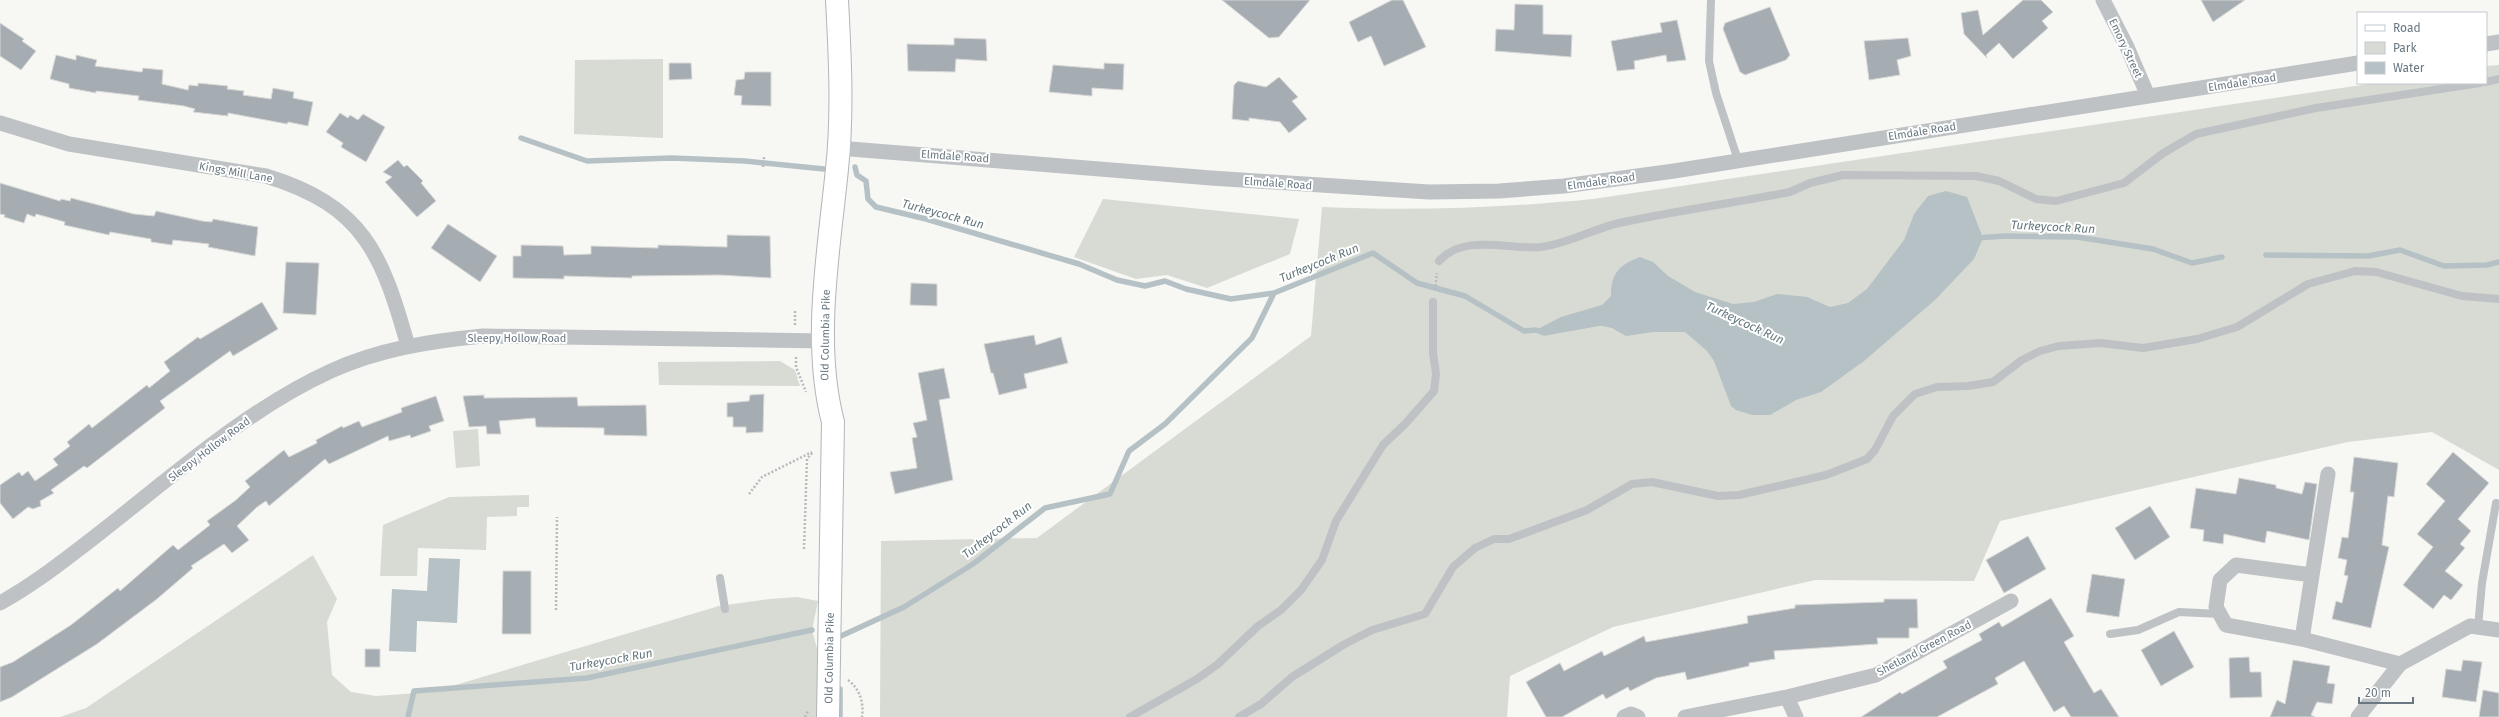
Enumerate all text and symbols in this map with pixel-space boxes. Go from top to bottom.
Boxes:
legend [2357,12,2487,84]
street label: Emory Street [2106,16,2145,80]
text: Road [2393,21,2421,35]
text: Park [2393,41,2417,55]
text: Water [2393,61,2425,75]
street label: Elmdale Road [2207,71,2277,94]
street label: Elmdale Road [1887,120,1957,143]
street label: Elmdale Road [920,148,990,165]
street label: Kings Mill Lane [198,160,274,185]
street label: Elmdale Road [1566,170,1636,193]
street label: Elmdale Road [1243,175,1313,192]
water label: Turkeycock Run [900,196,986,232]
water label: Turkeycock Run [2011,218,2096,236]
water label: Turkeycock Run [1277,241,1361,285]
street label: Old Columbia Pike [818,289,833,381]
water label: Turkeycock Run [1704,299,1786,347]
street label: Sleepy Hollow Road [468,332,566,345]
street label: Sleepy Hollow Road [166,414,253,484]
water label: Turkeycock Run [959,499,1035,561]
street label: Old Columbia Pike [822,612,837,704]
street label: Shetland Green Road [1875,618,1974,679]
water label: Turkeycock Run [568,646,654,674]
scale bar [2359,679,2413,705]
text: 20 m [2365,686,2391,700]

